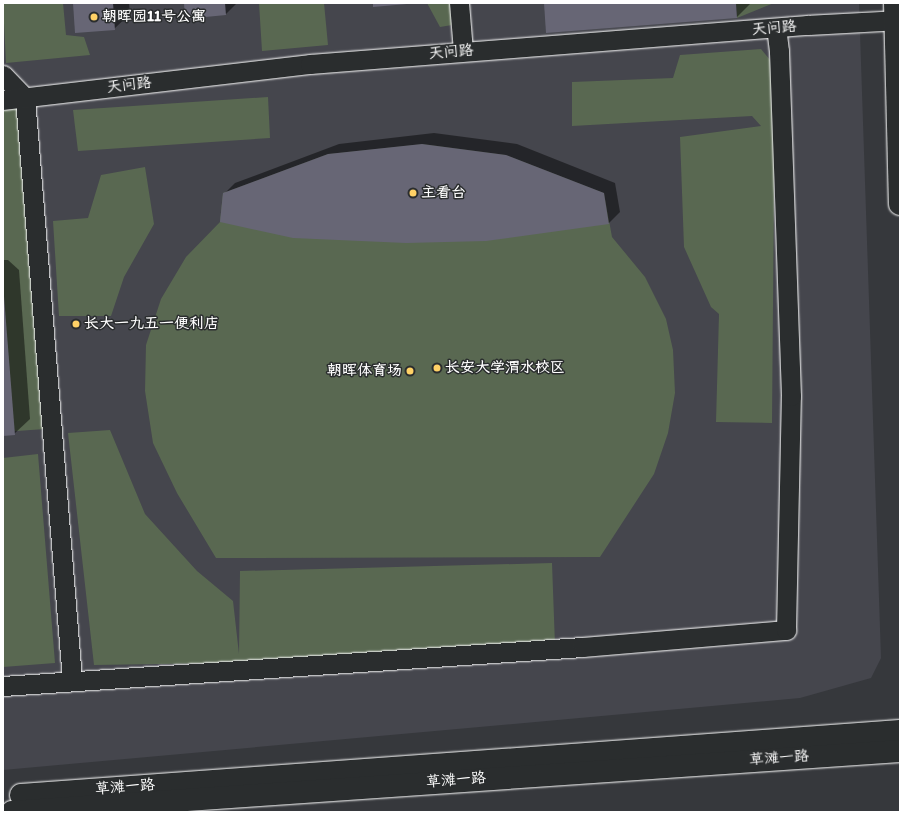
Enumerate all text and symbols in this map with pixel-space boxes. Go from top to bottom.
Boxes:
place label: 朝晖园11号公寓 [102,8,206,26]
marker: 朝晖园11号公寓 [89,12,99,22]
street label: 天问路 [751,17,797,39]
street label: 天问路 [428,41,474,63]
street label: 天问路 [106,73,152,97]
place label: 主看台 [421,184,466,202]
marker: 主看台 [408,188,418,198]
place label: 长大一九五一便利店 [84,315,219,333]
marker: 长大一九五一便利店 [71,319,81,329]
place label: 长安大学渭水校区 [445,359,565,377]
place label: 朝晖体育场 [327,362,402,380]
marker: 长安大学渭水校区 [432,363,442,373]
marker: 朝晖体育场 [405,366,415,376]
street label: 草滩一路 [748,747,810,769]
street label: 草滩一路 [425,769,487,791]
street label: 草滩一路 [94,776,156,798]

